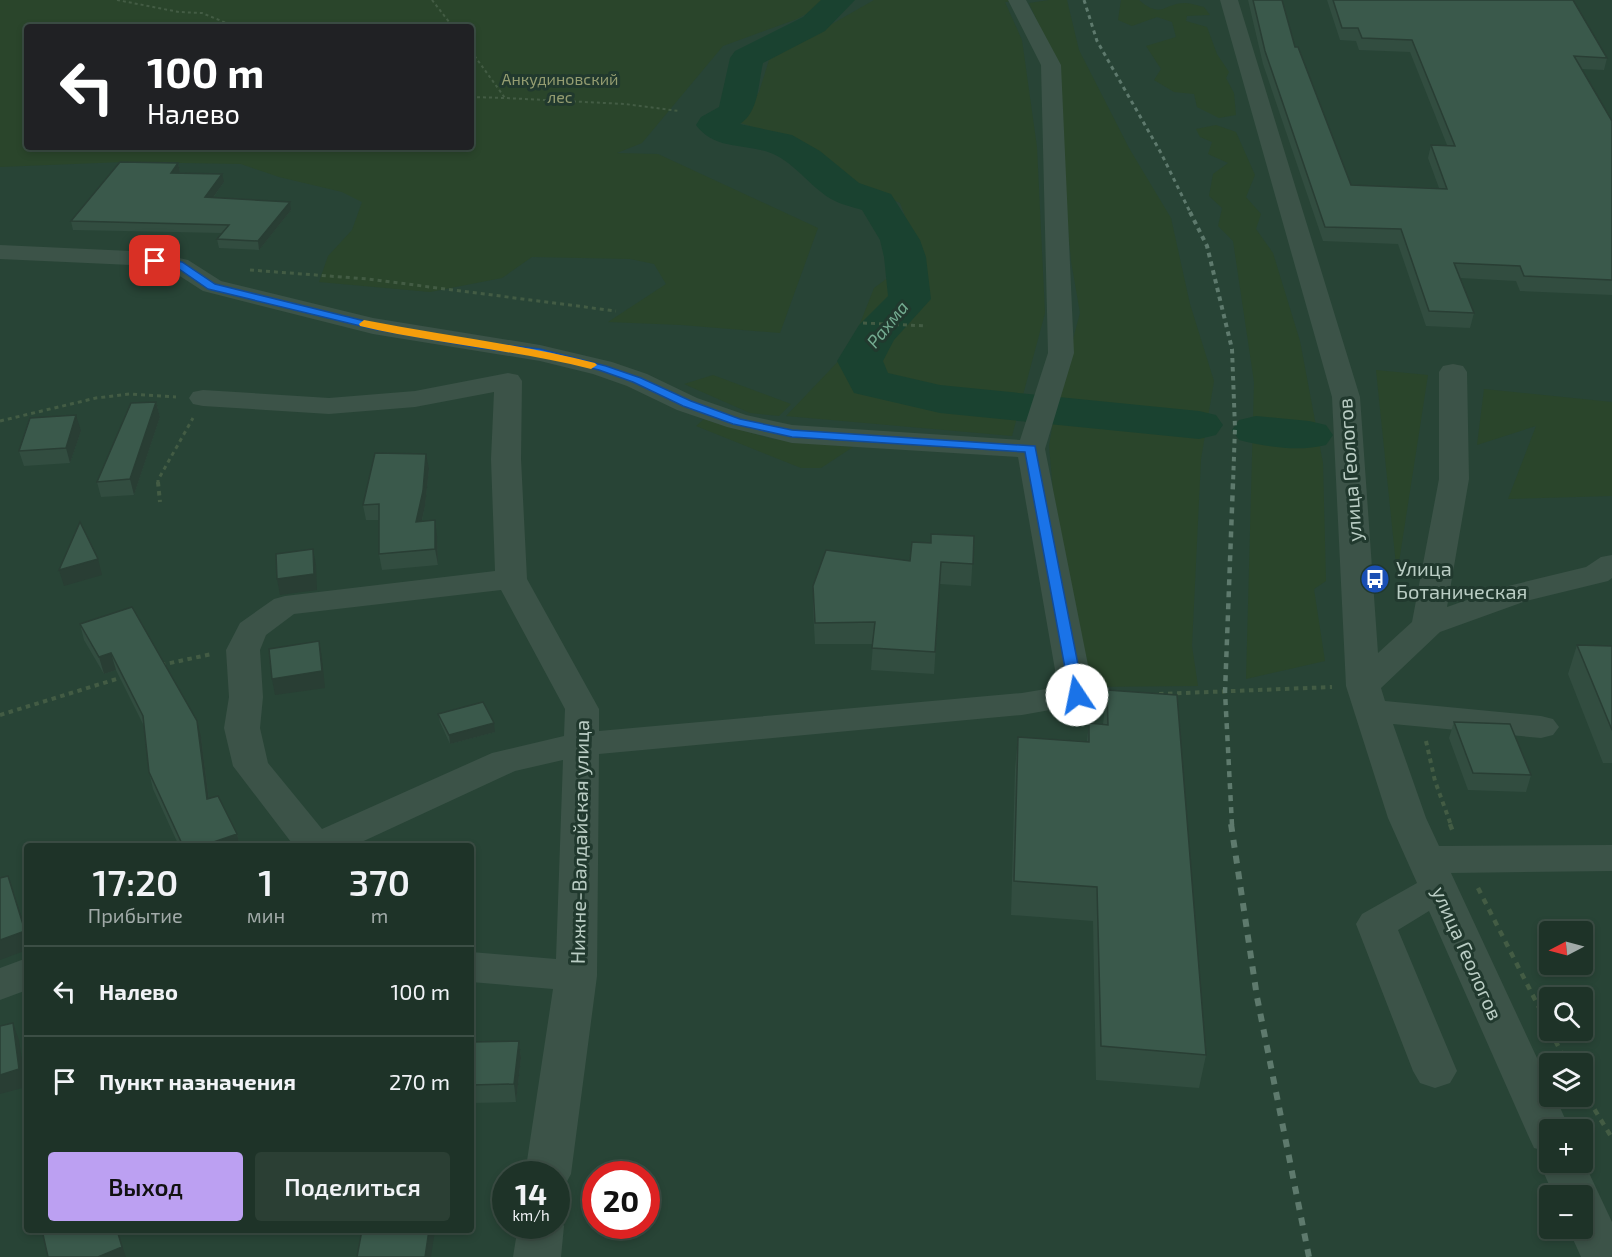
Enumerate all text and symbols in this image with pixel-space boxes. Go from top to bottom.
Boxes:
text: 100 m [147,46,264,96]
icon: left [48,48,126,126]
park label: Анкудиновский лес [501,69,619,106]
text: Налево [147,97,240,129]
pin [129,235,180,286]
icon: arrive [138,244,171,277]
water label: Рахма [861,296,913,352]
street label: улица Геологов [1332,397,1367,543]
place label: Улица Ботаническая [1396,556,1527,603]
bus stop icon: Улица Ботаническая [1359,563,1391,595]
position arrow [1045,663,1109,727]
street label: Нижне-Валдайская улица [565,720,594,964]
text: 17:20 [93,860,178,903]
text: 1 [258,860,273,903]
text: 370 [349,860,410,903]
street label: улица Геологов [1427,882,1508,1024]
text: Прибытие [88,903,183,927]
text: мин [247,903,285,927]
text: m [371,903,388,927]
north arrow [1539,921,1593,975]
map controls [1539,921,1593,1239]
icon: left [48,975,81,1008]
text: Налево [99,978,178,1004]
text: 100 m [391,978,450,1004]
button: search [1539,987,1593,1041]
button: layers [1539,1053,1593,1107]
icon: arrive [48,1065,81,1098]
text: Пункт назначения [99,1068,296,1094]
text: 270 m [389,1068,450,1094]
button: + [1539,1119,1593,1173]
button: Выход [48,1152,243,1221]
button: Поделиться [255,1152,450,1221]
speed limit sign: 20 [582,1161,660,1239]
text: 14 [515,1175,547,1211]
button: − [1539,1185,1593,1239]
text: km/h [512,1206,550,1224]

